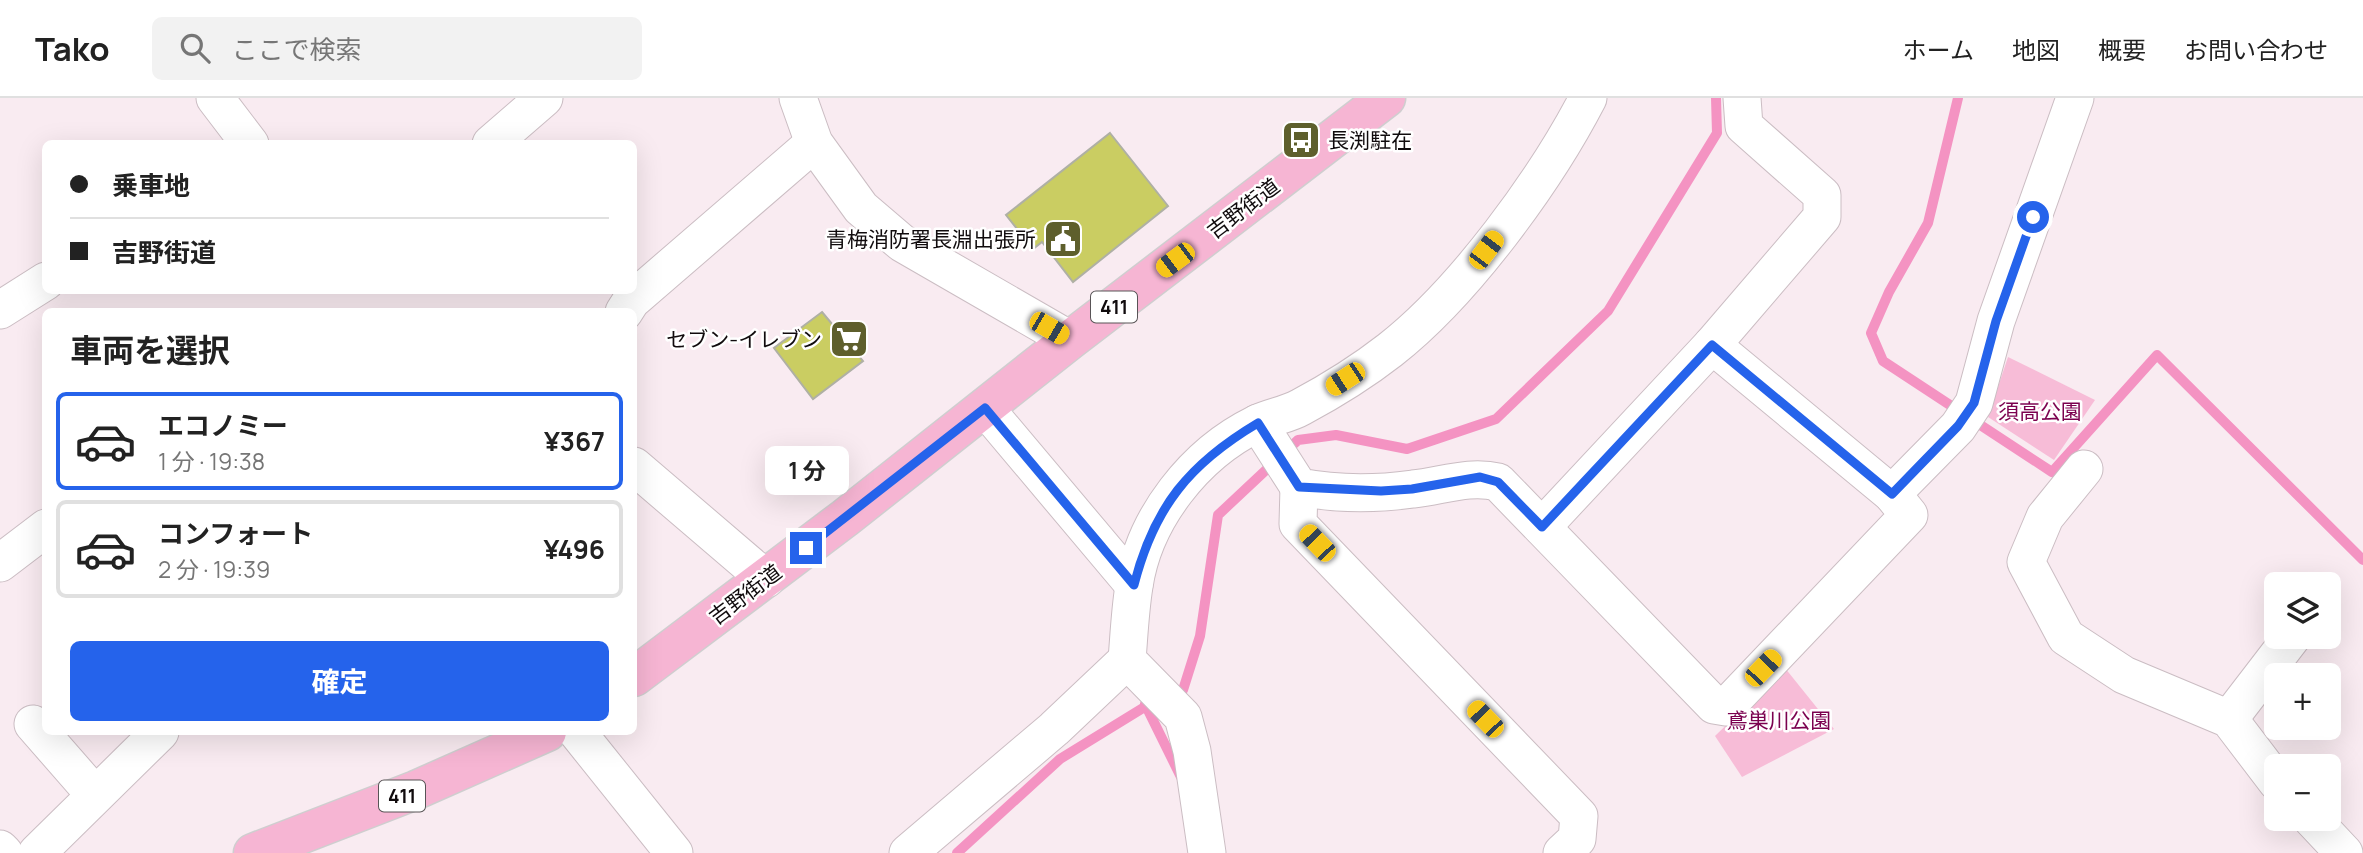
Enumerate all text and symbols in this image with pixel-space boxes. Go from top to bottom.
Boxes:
search box [152,17,642,80]
text: Tako [35,26,110,71]
icon: search [176,29,214,67]
text: ここで検索 [232,31,362,67]
text: ホーム [1903,33,1974,66]
text: 地図 [2012,33,2060,66]
text: 概要 [2098,33,2146,66]
text: お問い合わせ [2184,33,2328,66]
bus stop icon: 長渕駐在 [1280,119,1322,161]
place label: 長渕駐在 [1328,126,1412,154]
text: 乗車地 [112,167,190,203]
street label: 吉野街道 [1201,172,1285,244]
route start [2017,201,2049,233]
public building icon: 青梅消防署長淵出張所 [1042,218,1084,260]
place label: 青梅消防署長淵出張所 [826,225,1036,253]
car [1465,227,1508,273]
text: 吉野街道 [112,234,216,270]
car [1152,239,1199,281]
road number: 411 [1091,292,1137,322]
car [1026,308,1073,348]
supermarket icon: セブン-イレブン [828,318,870,360]
place label: セブン-イレブン [666,325,822,353]
text: 車両を選択 [70,328,230,372]
car [1322,359,1369,399]
park label: 須高公園 [1998,397,2082,425]
text: エコノミー [158,407,288,443]
icon: car [74,410,137,473]
text: ¥367 [544,423,605,459]
text: 1 分 · 19:38 [158,445,265,477]
callout: 1 分 [764,447,848,496]
text: 1 分 [788,454,826,486]
text: コンフォート [158,515,313,551]
icon: car [74,518,137,581]
car [1295,521,1340,565]
text: ¥496 [543,531,605,567]
route end [790,532,822,564]
text: 2 分 · 19:39 [158,553,270,585]
street label: 吉野街道 [703,558,787,630]
map controls [2264,572,2341,831]
button: layers [2264,572,2341,649]
button: 確定 [70,641,609,721]
car [1741,646,1786,690]
button: + [2264,663,2341,740]
car [1463,697,1508,741]
park label: 鳶巣川公園 [1727,706,1832,734]
button: − [2264,754,2341,831]
road number: 411 [379,780,425,811]

